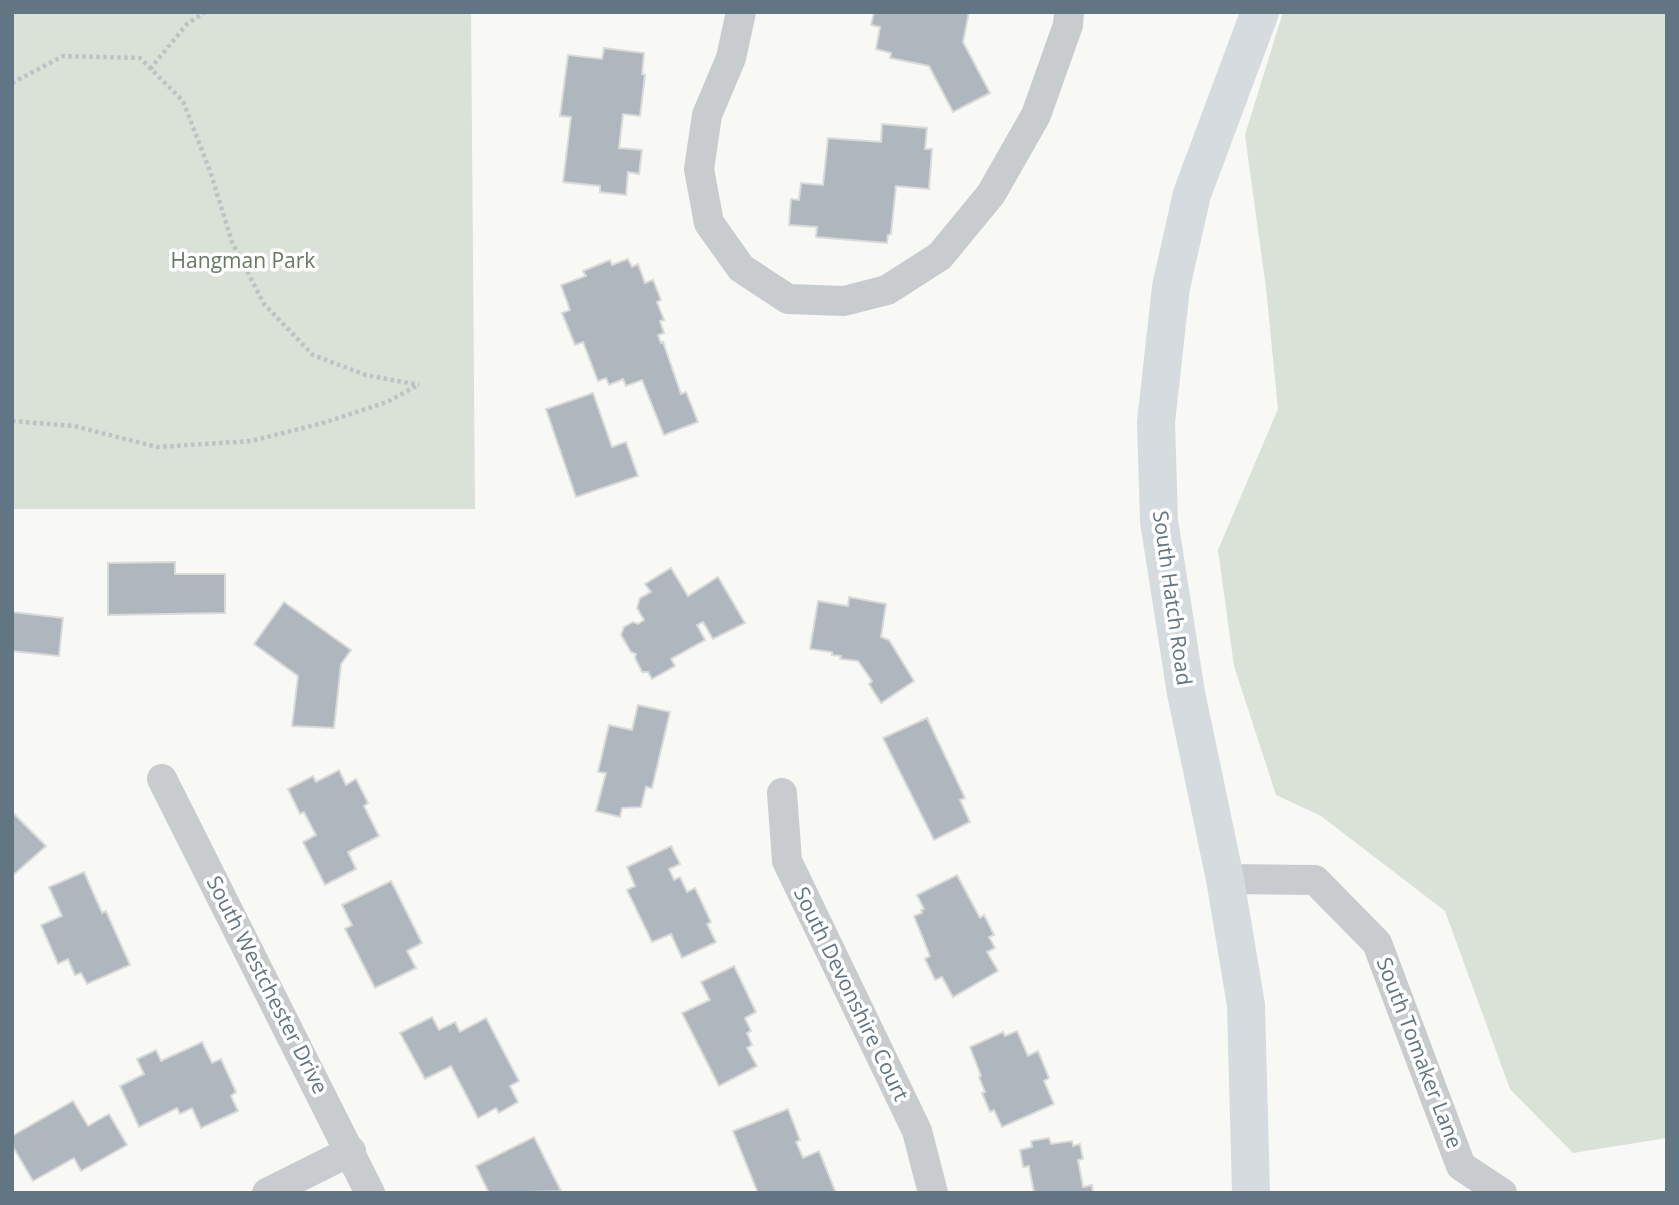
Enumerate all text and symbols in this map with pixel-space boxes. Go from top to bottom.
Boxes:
park label: Hangman Park [171,246,315,274]
street label: South Hatch Road [1147,509,1199,687]
street label: South Westchester Drive [201,871,335,1098]
street label: South Devonshire Court [788,882,916,1105]
street label: South Tomaker Lane [1371,953,1469,1152]

